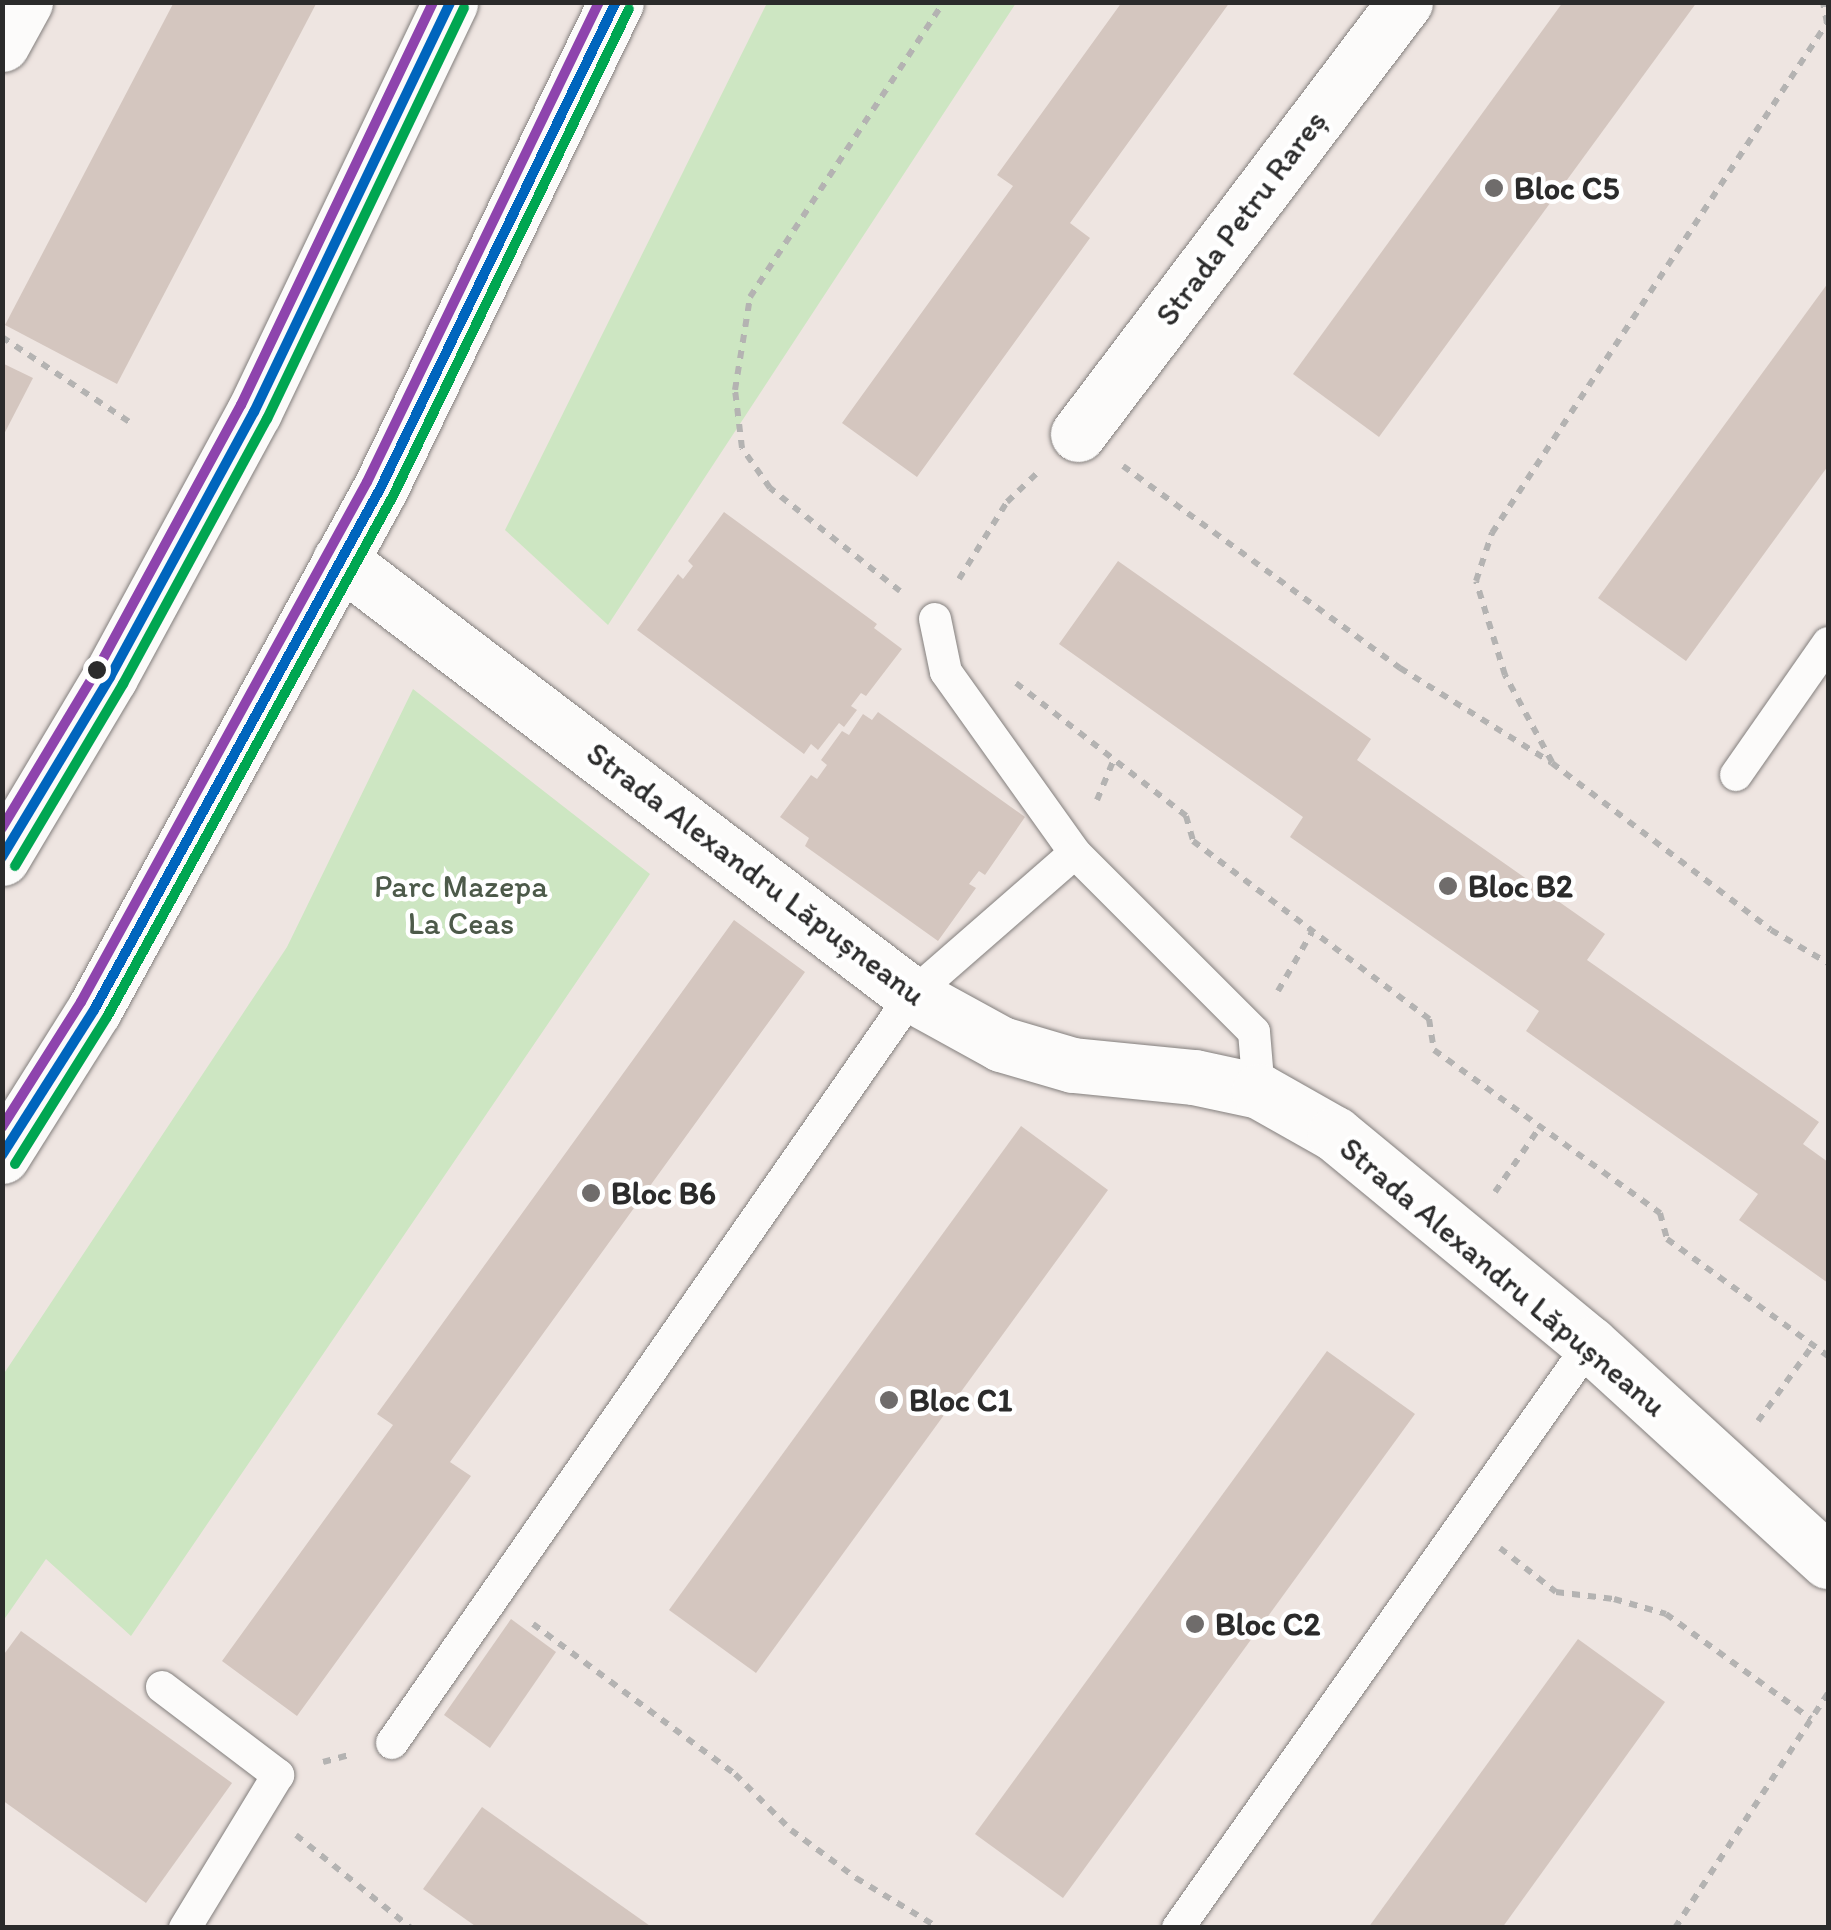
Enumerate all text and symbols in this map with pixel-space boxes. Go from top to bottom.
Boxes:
street label: Strada Petru Rareș [1148,103,1334,333]
place label: Bloc C5 [1514,169,1619,207]
marker: Bloc C5 [1483,177,1505,199]
unlabelled marker [87,660,107,680]
street label: Strada Alexandru Lăpușneanu [579,734,933,1014]
place label: Bloc B2 [1468,867,1573,905]
park label: Parc Mazepa La Ceas [375,868,547,943]
marker: Bloc B2 [1437,875,1459,897]
street label: Strada Alexandru Lăpușneanu [1332,1129,1674,1425]
place label: Bloc B6 [611,1174,716,1212]
marker: Bloc B6 [580,1182,602,1204]
place label: Bloc C1 [909,1381,1012,1419]
marker: Bloc C1 [878,1389,900,1411]
place label: Bloc C2 [1215,1605,1320,1643]
marker: Bloc C2 [1184,1613,1206,1635]

